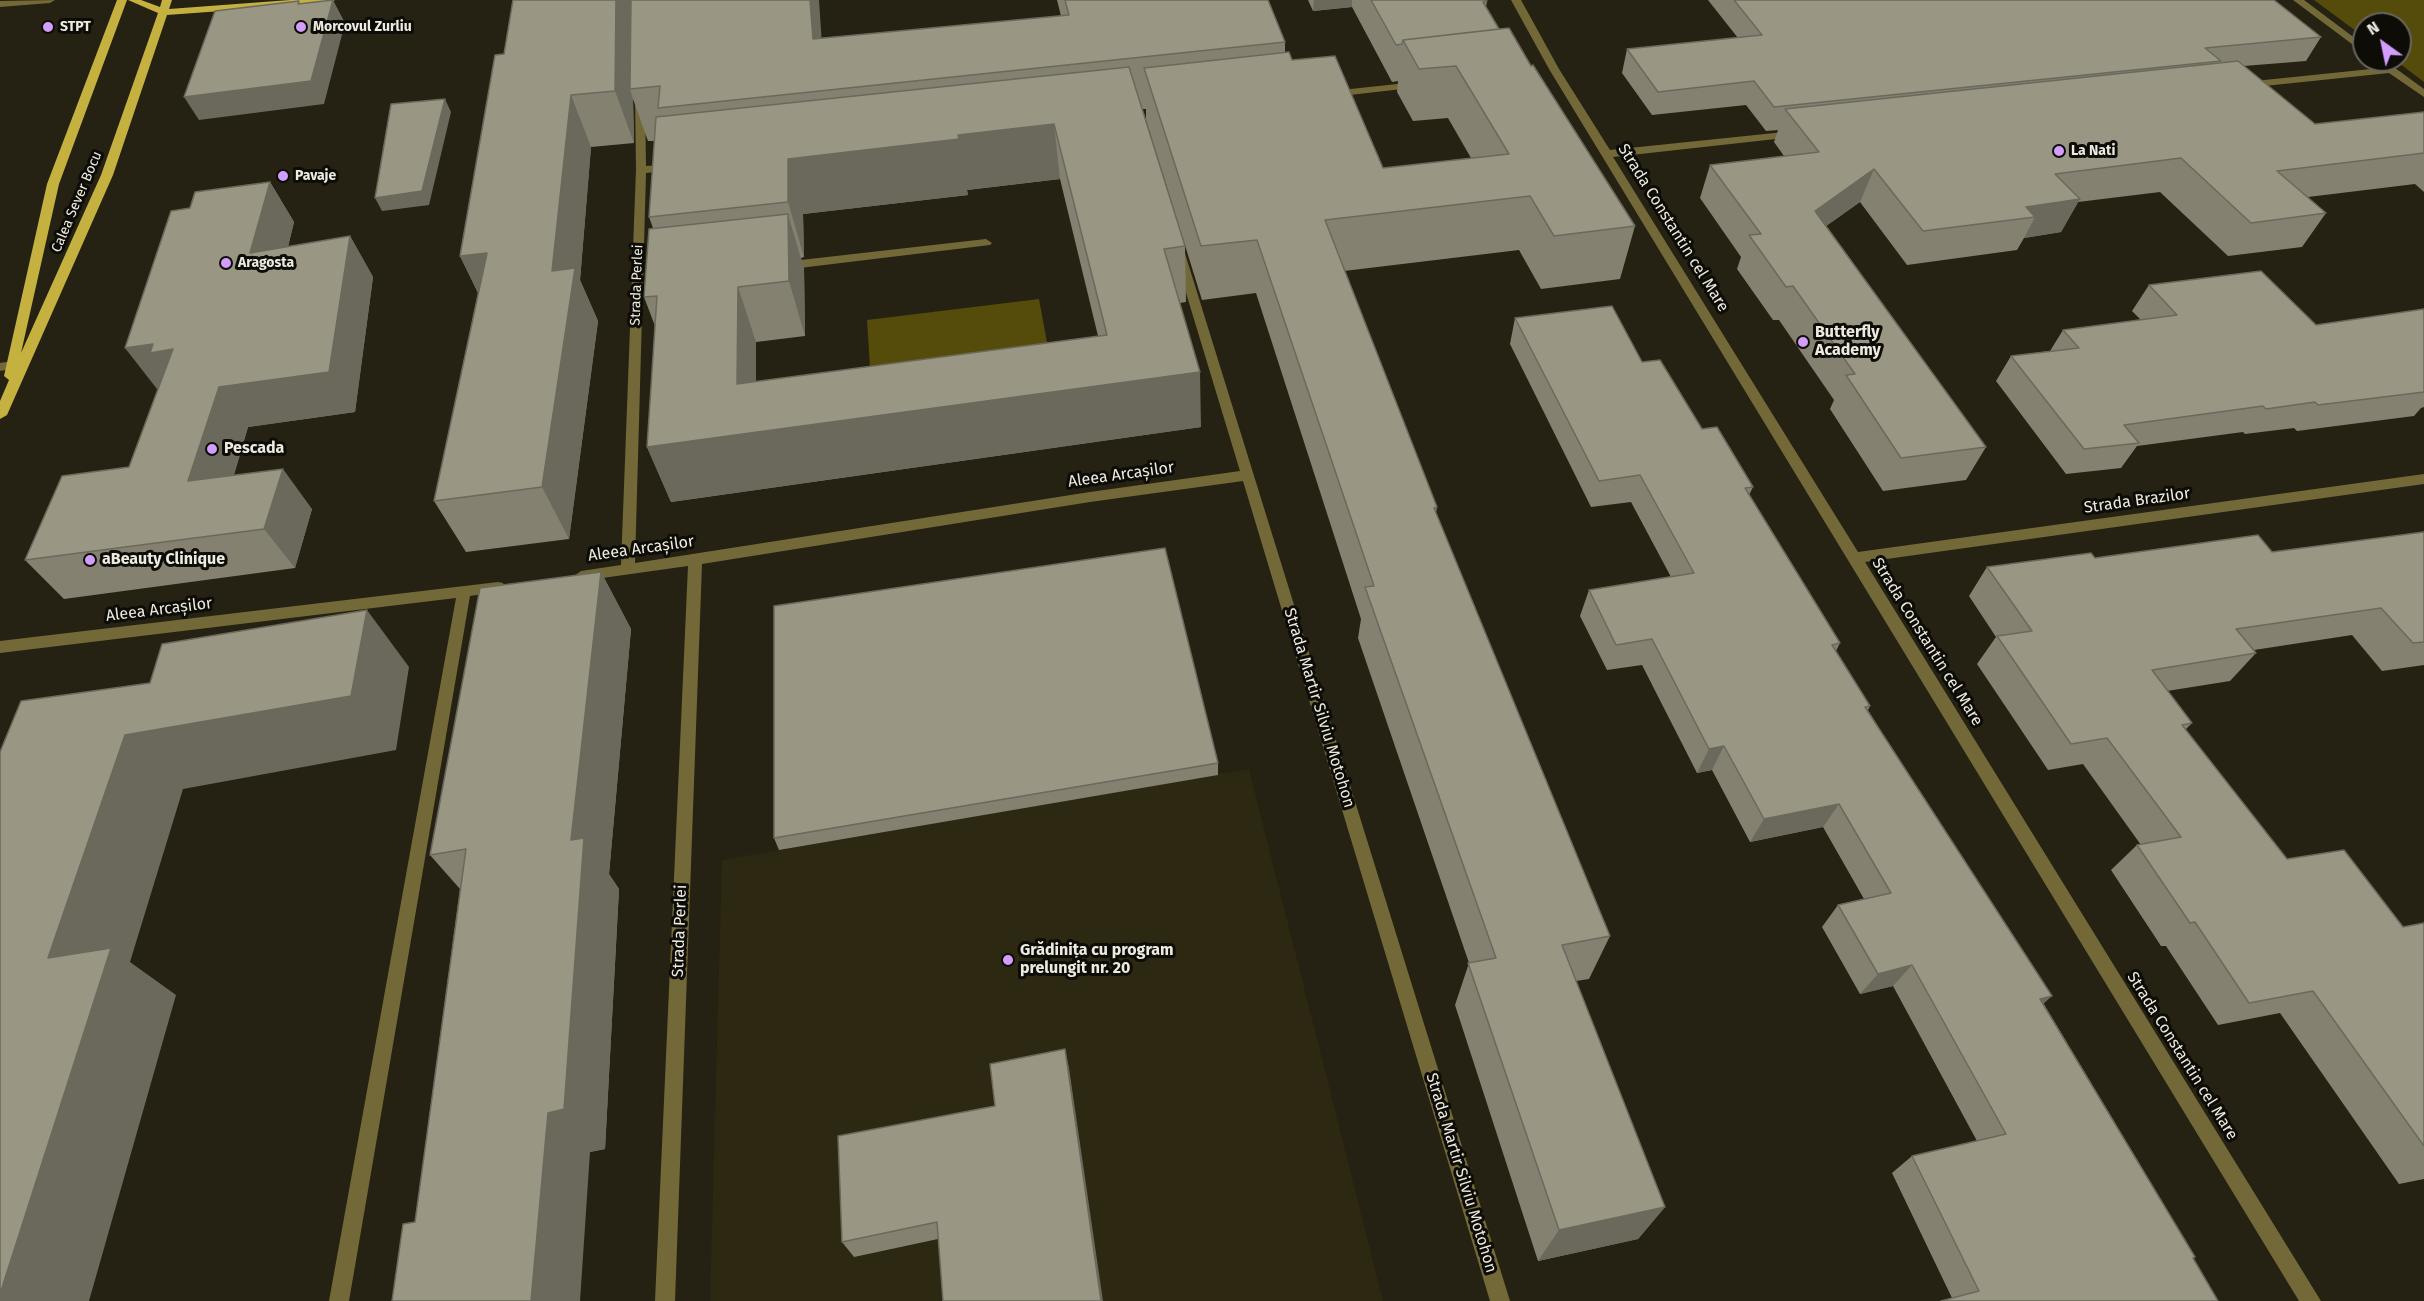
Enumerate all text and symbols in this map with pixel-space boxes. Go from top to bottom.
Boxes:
north arrow [2352,12,2412,72]
text: N [2363,17,2383,39]
place label: STPT [60,19,91,35]
place label: Morcovul Zurliu [313,19,412,35]
marker: STPT [41,20,55,34]
marker: Morcovul Zurliu [294,20,308,34]
street label: Strada Constantin cel Mare [1613,141,1733,315]
place label: La Nati [2071,143,2115,159]
marker: La Nati [2052,144,2066,158]
street label: Calea Sever Bocu [48,149,106,255]
place label: Pavaje [295,168,336,184]
marker: Pavaje [276,169,290,183]
street label: Strada Perlei [627,244,647,326]
place label: Aragosta [238,255,294,271]
marker: Aragosta [219,256,233,270]
place label: Butterfly Academy [1815,323,1881,361]
marker: Butterfly Academy [1796,335,1810,349]
place label: Pescada [224,439,284,459]
marker: Pescada [205,442,219,456]
street label: Aleea Arcașilor [1067,458,1175,492]
street label: Strada Brazilor [2083,484,2191,518]
street label: Aleea Arcașilor [587,532,695,566]
place label: aBeauty Clinique [102,550,225,570]
marker: aBeauty Clinique [83,553,97,567]
street label: Strada Constantin cel Mare [1867,555,1987,729]
street label: Aleea Arcașilor [105,594,213,626]
street label: Strada Martir Silviu Motohon [1279,606,1359,810]
street label: Strada Perlei [669,884,691,978]
place label: Grădinița cu program prelungit nr. 20 [1020,941,1174,979]
marker: Grădinița cu program prelungit nr. 20 [1001,953,1015,967]
street label: Strada Constantin cel Mare [2122,969,2242,1143]
street label: Strada Martir Silviu Motohon [1421,1071,1501,1275]

